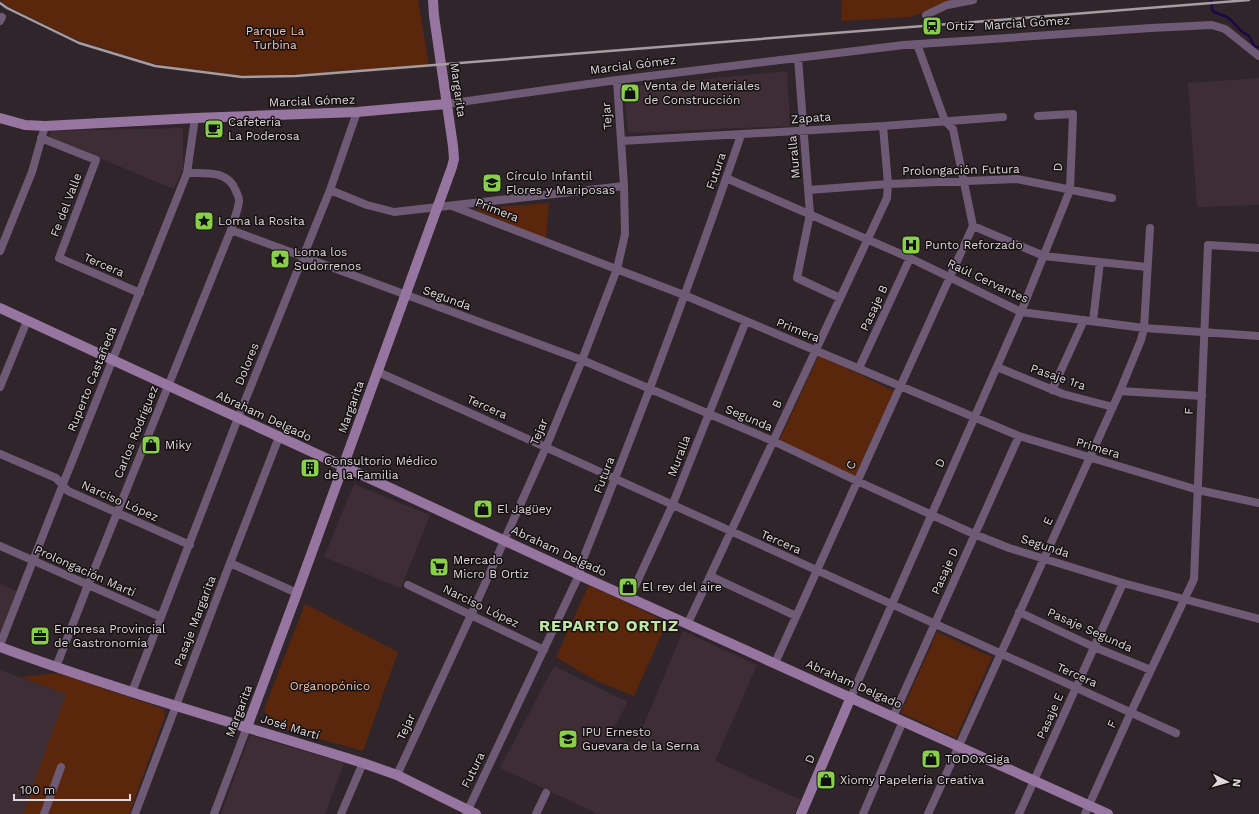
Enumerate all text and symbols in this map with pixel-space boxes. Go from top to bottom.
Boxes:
street label: Marcial Gómez [983,13,1071,33]
station icon: Ortiz [921,15,943,37]
place label: Ortiz [946,19,974,33]
park label: Parque La Turbina [246,24,305,52]
street label: Marcial Gómez [589,53,677,77]
street label: Margarita [447,62,469,118]
place label: Venta de Materiales de Construcción [644,79,760,107]
shop icon: Venta de Materiales de Construcción [619,82,641,104]
street label: Marcial Gómez [269,92,355,110]
street label: Tejar [599,102,615,130]
street label: Zapata [790,110,832,126]
place label: Cafeteria La Poderosa [228,115,300,143]
cafe icon: Cafeteria La Poderosa [203,118,225,140]
street label: Muralla [785,135,803,179]
street label: Futura [703,150,729,191]
street label: Prolongación Futura [902,162,1020,178]
street label: D [1051,162,1065,172]
place label: Círculo Infantil Flores y Mariposas [506,169,615,197]
street label: Fe del Valle [47,171,85,239]
school or university icon: Círculo Infantil Flores y Mariposas [481,172,503,194]
street label: Primera [473,195,521,225]
place icon: Loma la Rosita [193,210,215,232]
place label: Loma la Rosita [218,214,305,228]
hospital icon: Punto Reforzado [900,234,922,256]
place label: Punto Reforzado [925,238,1023,252]
place label: Loma los Sudorrenos [294,245,361,273]
place icon: Loma los Sudorrenos [269,248,291,270]
street label: Tercera [82,250,127,280]
street label: Raúl Cervantes [945,256,1031,306]
street label: Segunda [421,283,473,313]
street label: Pasaje B [857,283,891,333]
street label: Primera [774,315,822,345]
street label: Ruperto Castañeda [64,324,120,434]
street label: Dolores [232,341,262,387]
street label: Pasaje 1ra [1029,361,1088,393]
street label: Margarita [335,379,367,435]
street label: Carlos Rodríguez [111,384,161,480]
street label: Abraham Delgado [214,388,314,444]
street label: Tercera [465,392,510,422]
street label: B [769,397,785,411]
street label: Segunda [723,402,775,434]
street label: F [1182,407,1196,415]
street label: Tejar [527,416,551,447]
street label: Muralla [665,433,693,479]
shop icon: Miky [140,434,162,456]
street label: Primera [1074,435,1122,461]
place label: Miky [165,438,192,452]
place label: Consultorio Médico de la Familia [324,454,437,482]
street label: Futura [591,454,617,495]
street label: D [932,456,948,470]
building icon: Consultorio Médico de la Familia [299,457,321,479]
street label: C [843,458,859,472]
street label: Narciso López [79,478,161,524]
shop icon: El Jagüey [472,498,494,520]
place label: El Jagüey [497,502,553,516]
street label: E [1040,514,1056,527]
street label: Abraham Delgado [509,523,609,579]
street label: Tercera [759,527,804,557]
street label: Segunda [1019,532,1071,560]
street label: Prolongación Martí [32,542,138,600]
street label: Pasaje D [928,545,962,597]
place label: Mercado Micro B Ortiz [453,553,529,581]
supermarket icon: Mercado Micro B Ortiz [428,556,450,578]
street label: Pasaje Margarita [171,573,219,668]
shop icon: El rey del aire [617,576,639,598]
place label: El rey del aire [642,580,722,594]
street label: Narciso López [441,582,521,630]
street label: Pasaje Segunda [1045,605,1135,655]
district label: REPARTO ORTIZ [539,616,679,635]
place label: Empresa Provincial de Gastronomía [54,622,166,650]
office icon: Empresa Provincial de Gastronomía [29,625,51,647]
street label: Abraham Delgado [804,656,904,712]
street label: Tercera [1055,660,1100,690]
park label: Organopónico [290,679,370,693]
street label: Margarita [223,683,255,739]
street label: Pasaje E [1034,690,1067,741]
street label: José Martí [259,711,321,743]
street label: Tejar [394,711,418,743]
street label: F [1104,718,1120,730]
place label: IPU Ernesto Guevara de la Serna [582,725,700,753]
school or university icon: IPU Ernesto Guevara de la Serna [557,728,579,750]
shop icon: TODOxGiga [920,748,942,770]
street label: Futura [458,750,488,790]
street label: D [802,752,818,766]
place label: TODOxGiga [945,752,1010,766]
north arrow [1207,762,1247,802]
shop icon: Xiomy Papelería Creativa [815,769,837,791]
place label: Xiomy Papelería Creativa [840,773,984,787]
scale bar [14,776,130,802]
text: N [1230,778,1243,788]
text: 100 m [20,783,55,797]

